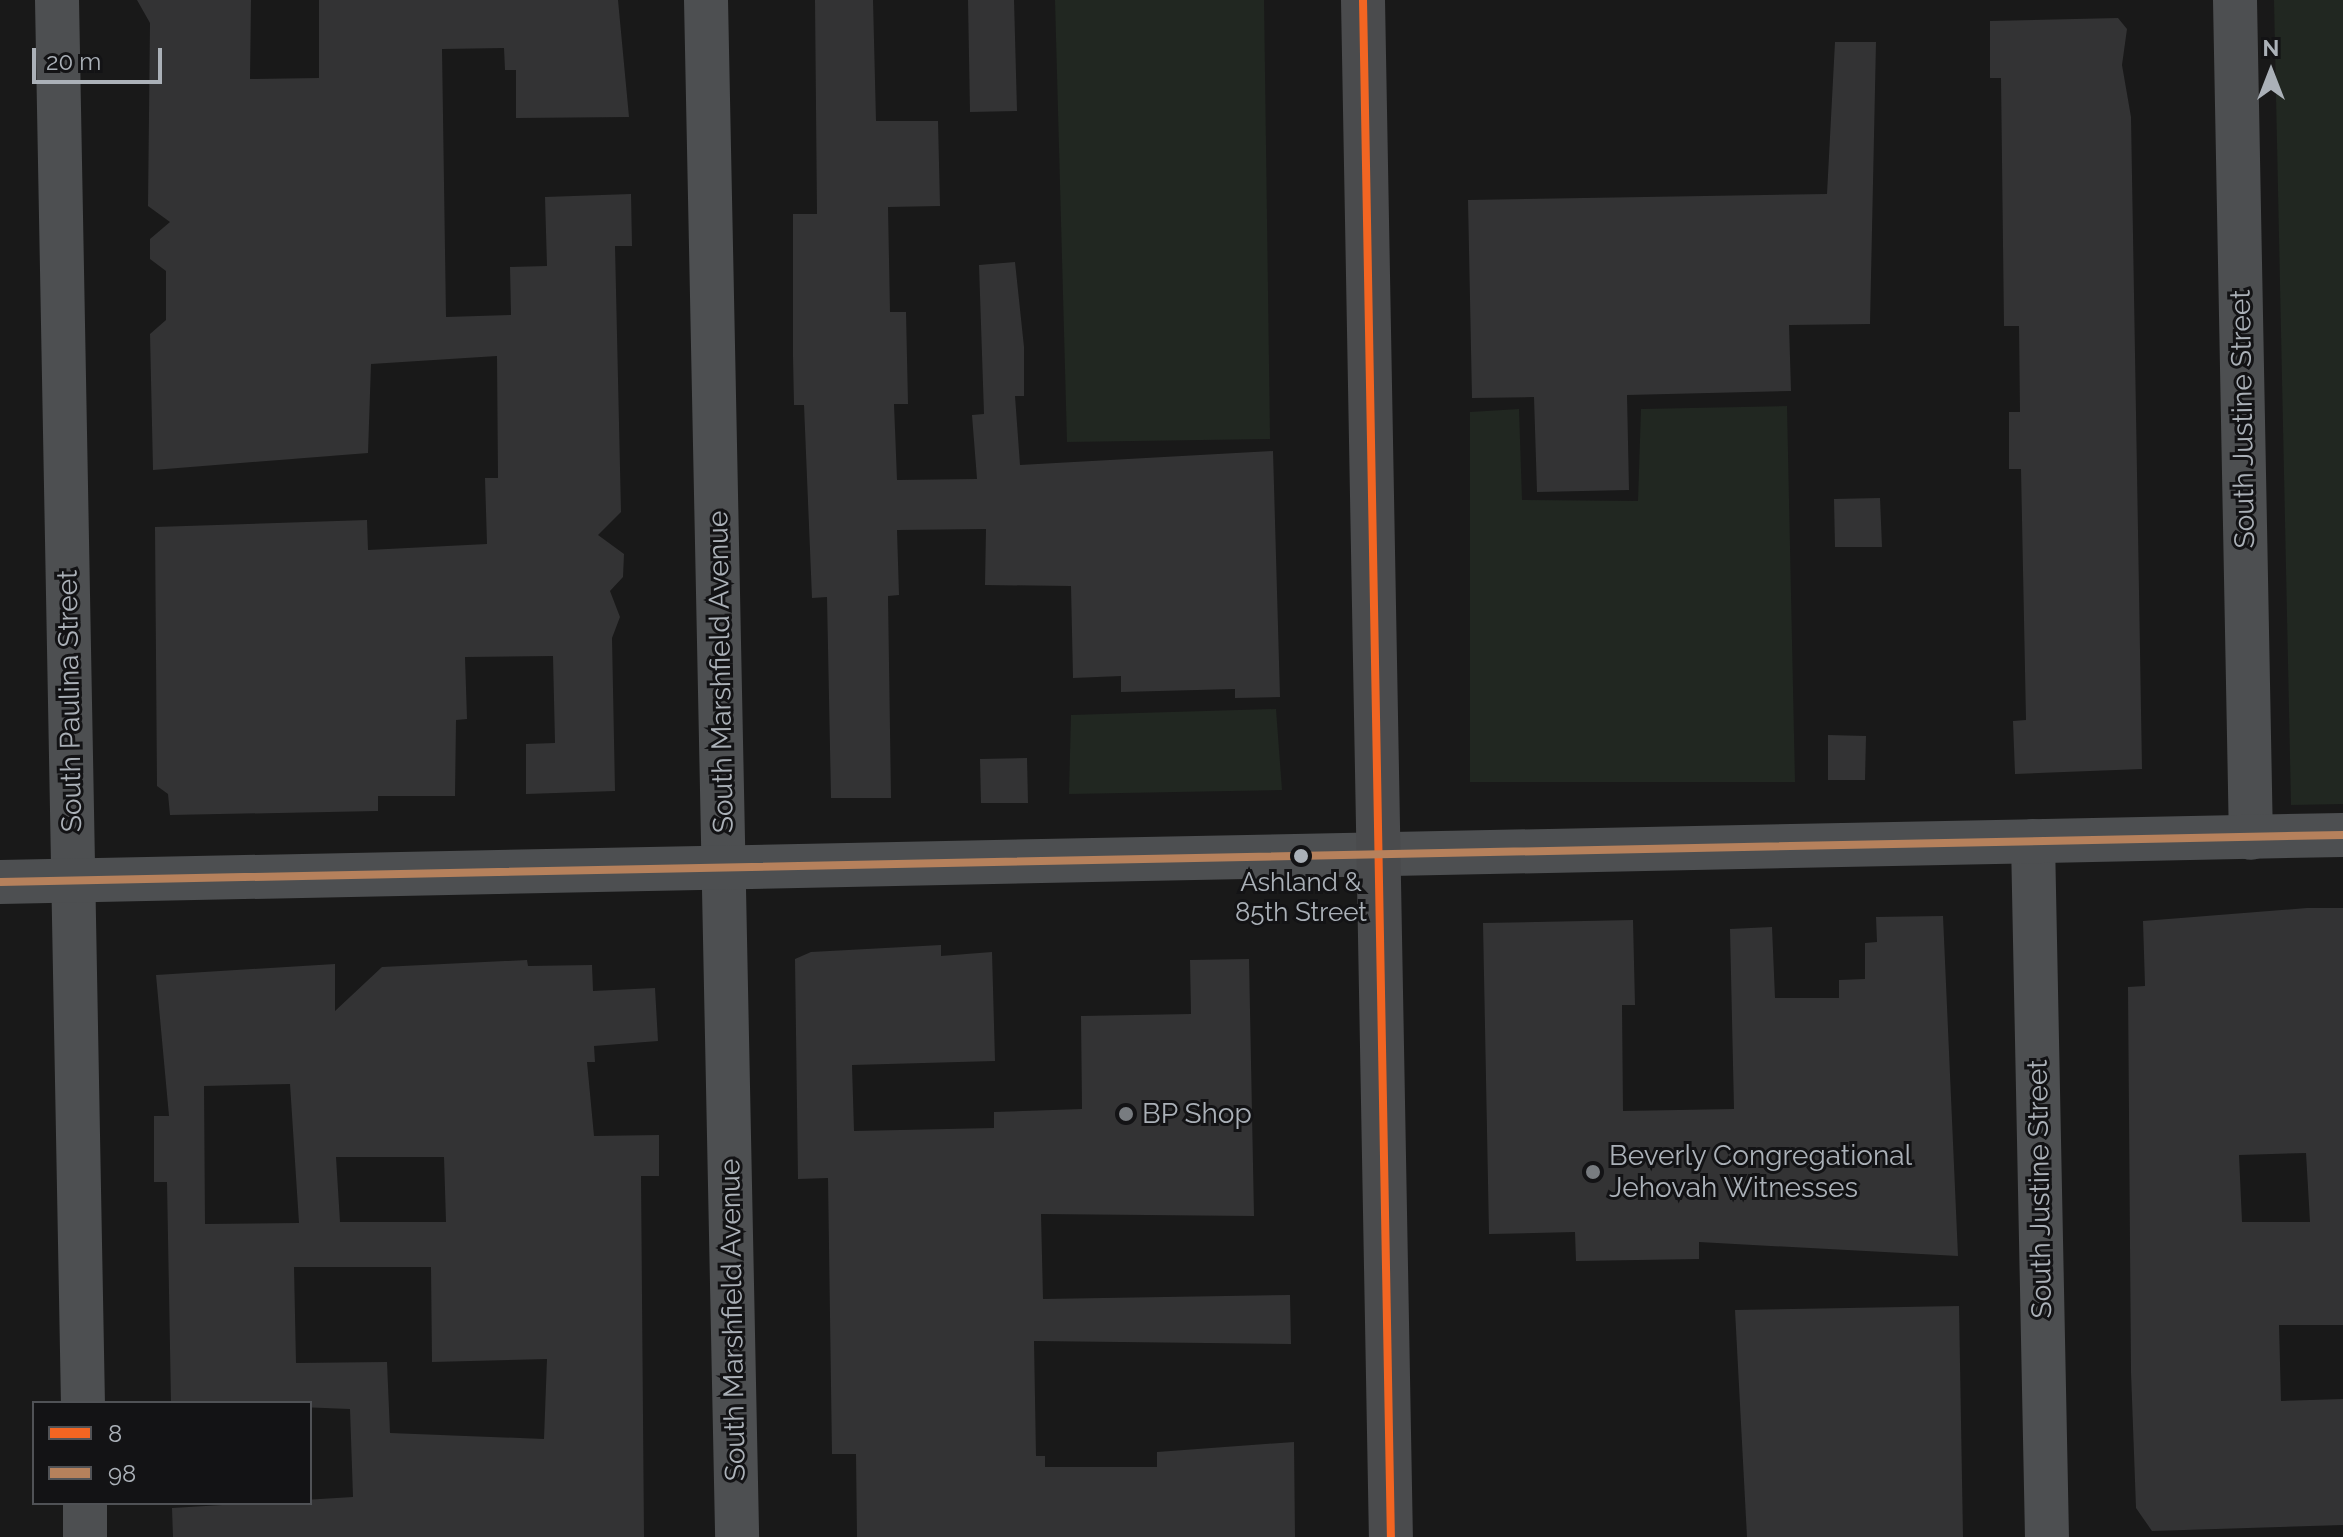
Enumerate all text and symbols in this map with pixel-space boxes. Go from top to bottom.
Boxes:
scale bar [36,32,166,82]
north arrow [2231,32,2311,112]
text: N [2263,35,2279,61]
text: 20 m [46,47,101,76]
street label: South Justine Street [2224,289,2262,549]
street label: South Marshfield Avenue [701,510,741,834]
street label: South Paulina Street [51,570,89,832]
marker: Ashland & 85th Street [1293,848,1309,864]
place label: Ashland & 85th Street [1235,867,1367,928]
street label: South Justine Street [2021,1059,2059,1319]
place label: BP Shop [1142,1097,1252,1131]
marker: BP Shop [1117,1105,1135,1123]
place label: Beverly Congregational Jehovah Witnesses [1609,1139,1913,1205]
street label: South Marshfield Avenue [713,1158,753,1482]
marker: Beverly Congregational Jehovah Witnesses [1584,1163,1602,1181]
legend [32,1401,312,1505]
text: 8 [108,1419,122,1448]
text: 98 [108,1459,136,1488]

